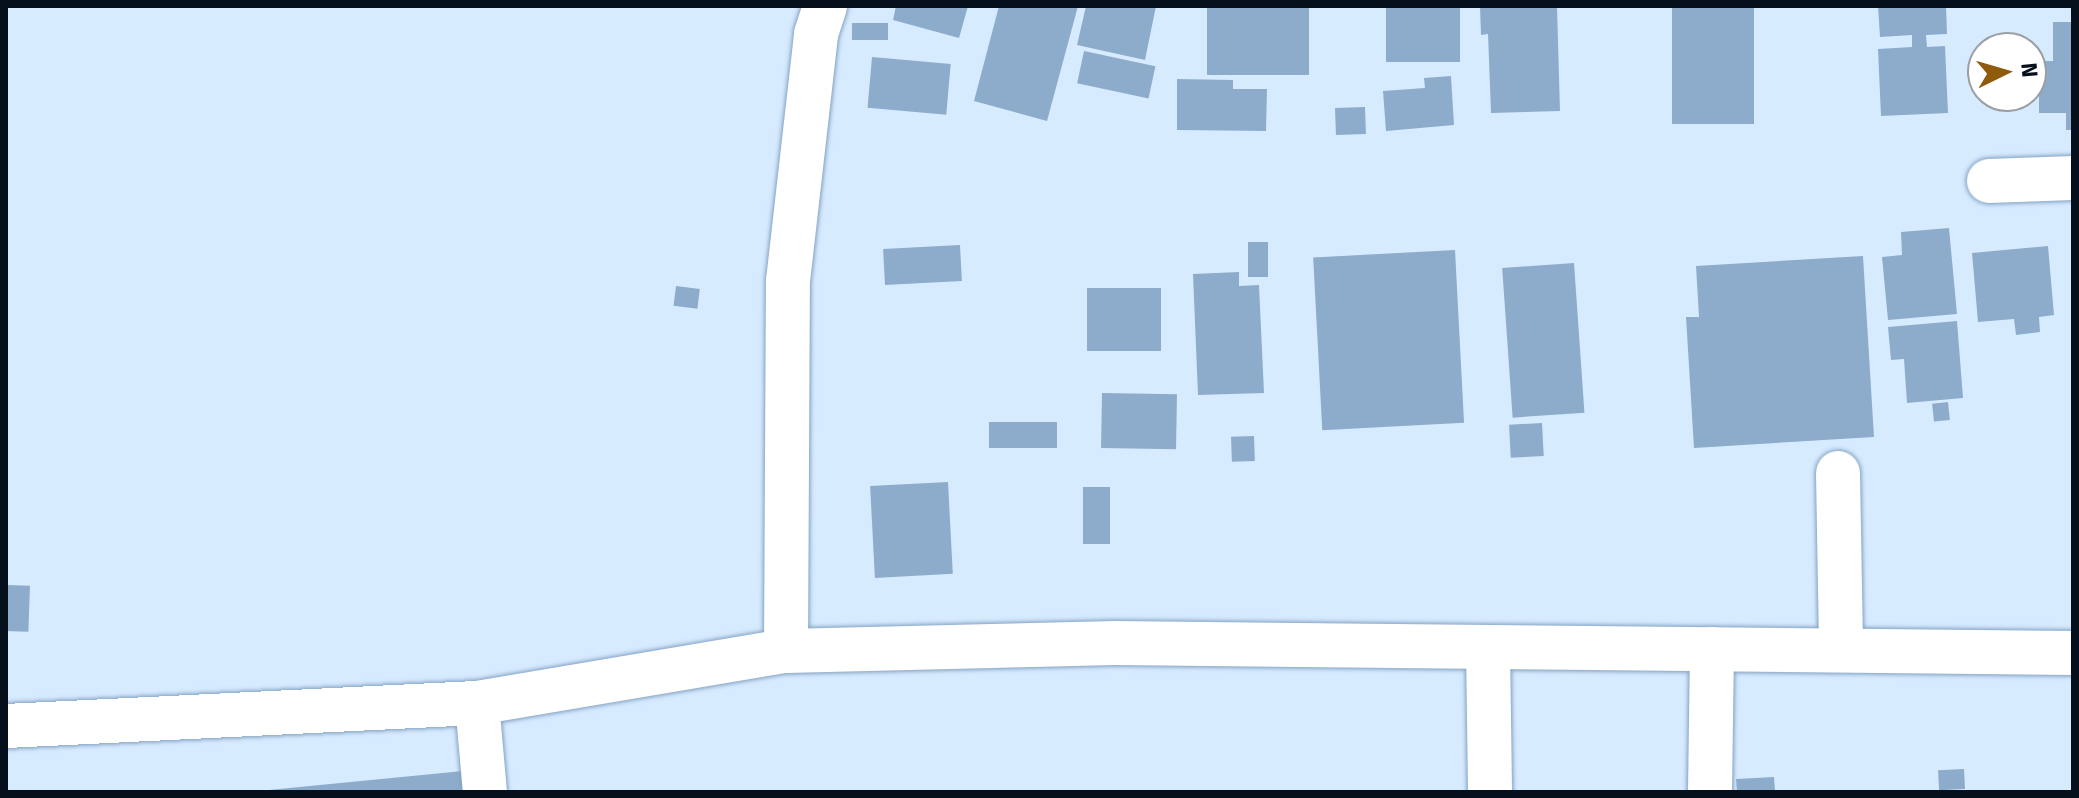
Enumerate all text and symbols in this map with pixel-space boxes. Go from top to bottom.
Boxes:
north arrow [1967,32,2047,112]
text: N [2015,62,2043,78]

